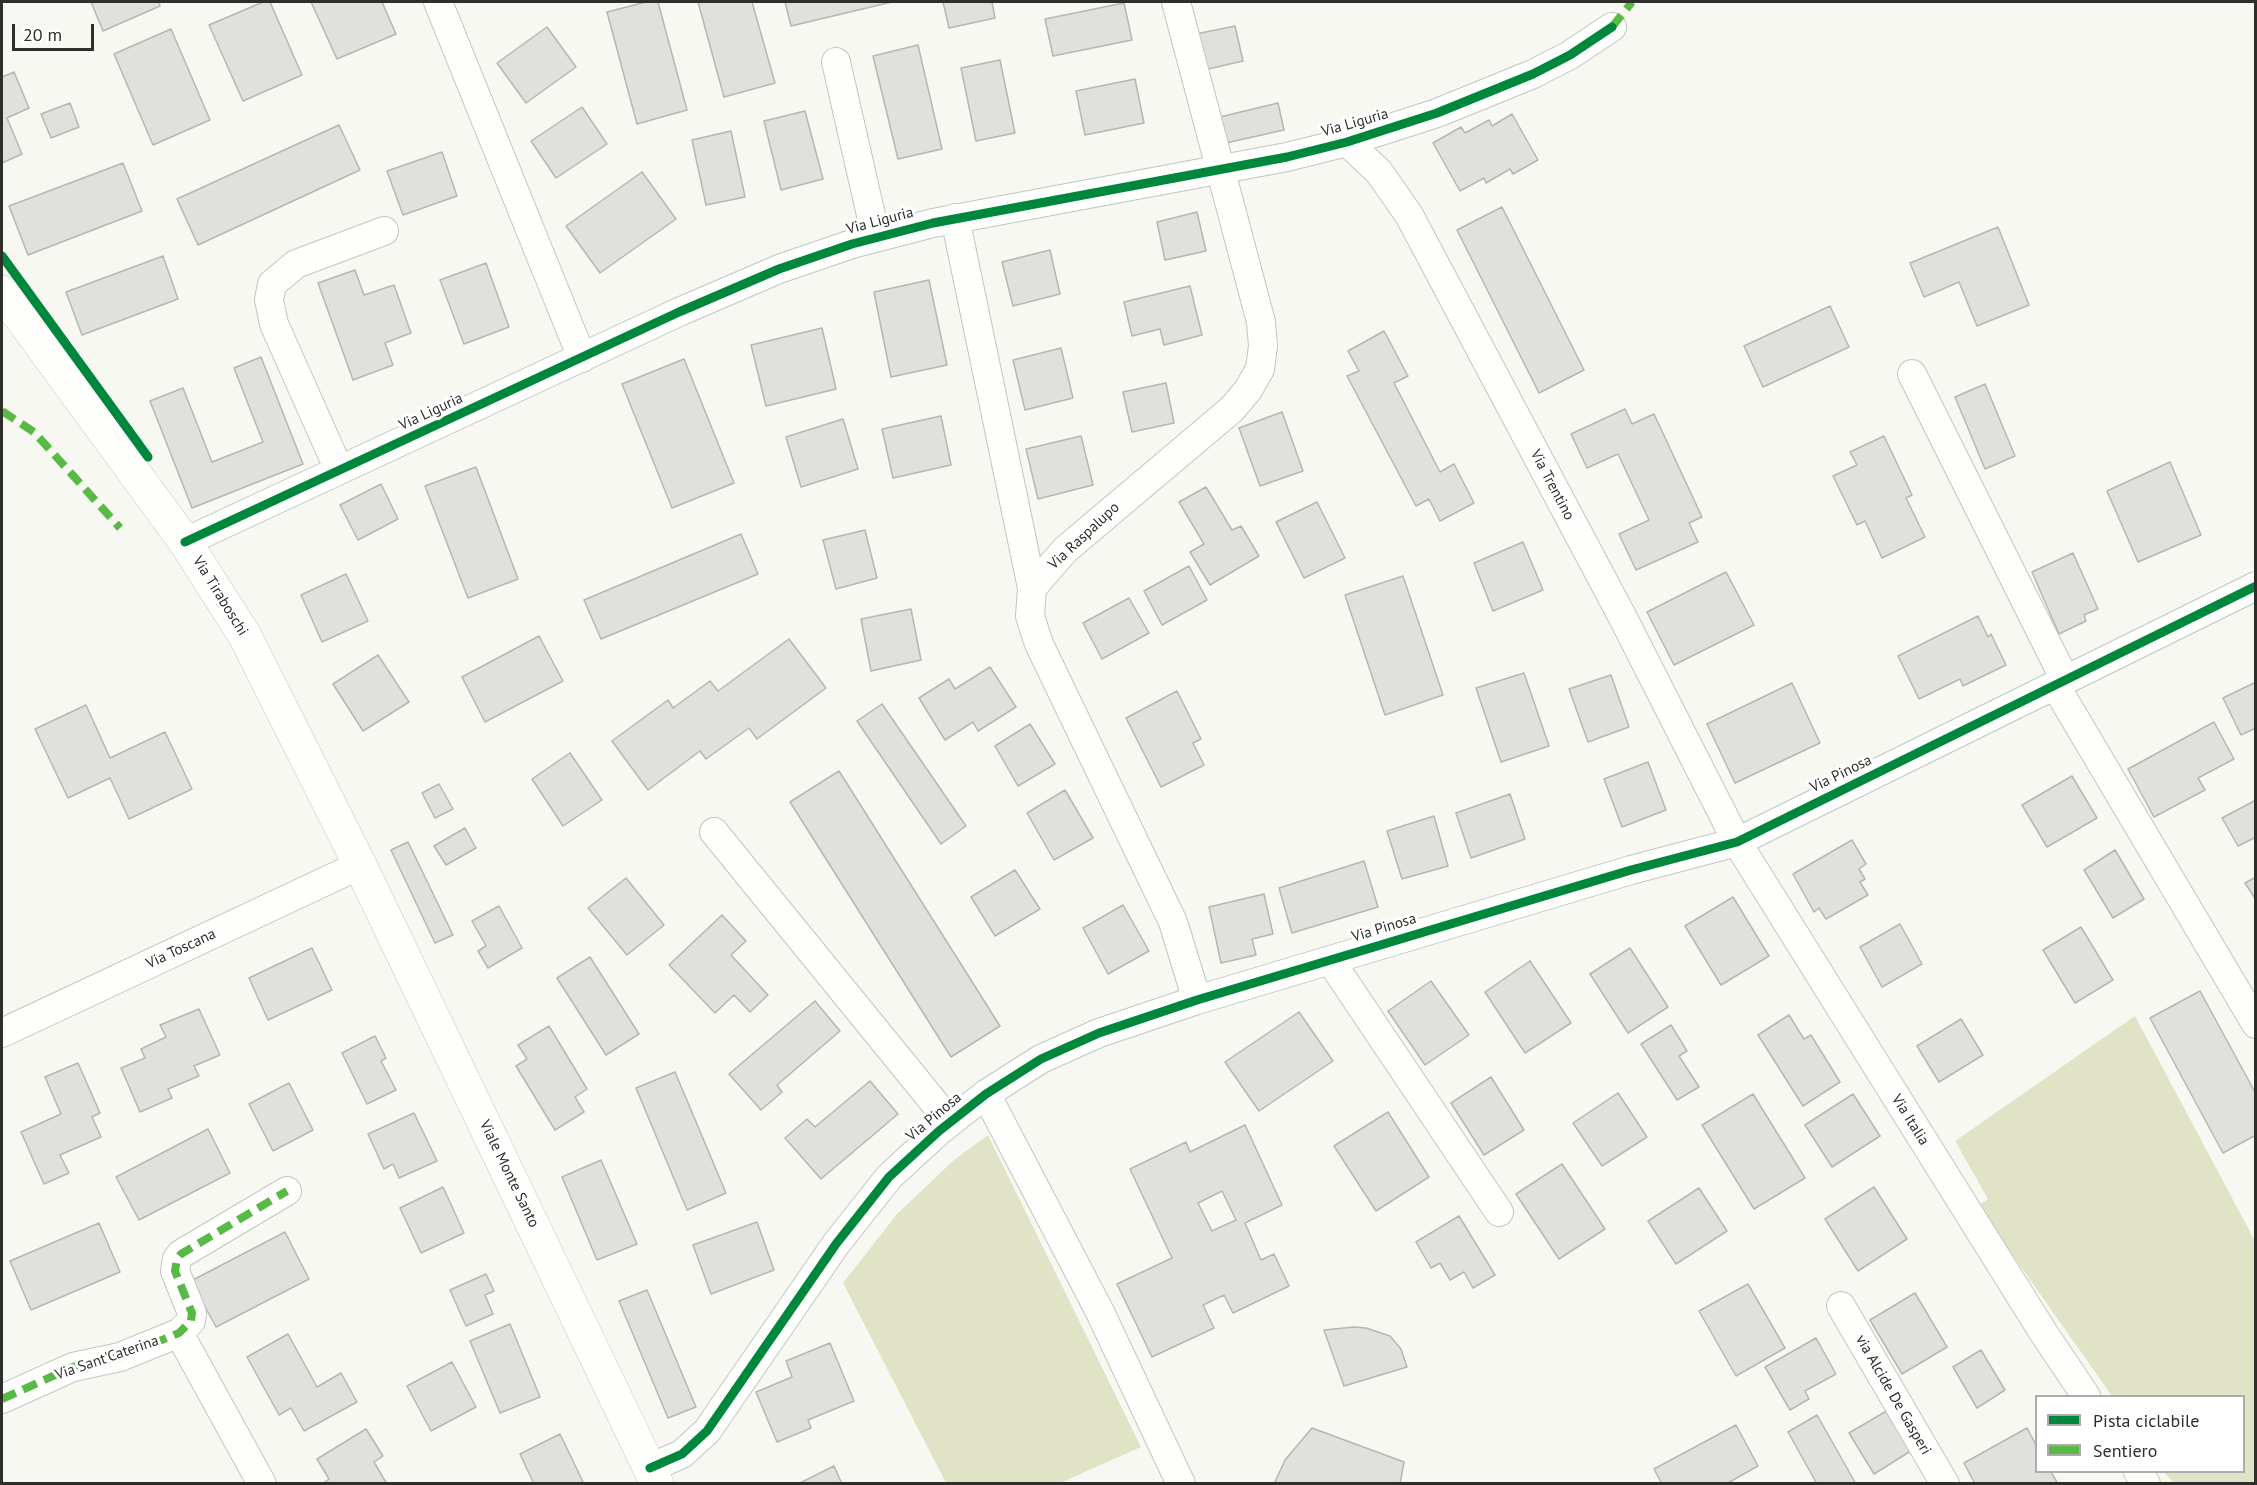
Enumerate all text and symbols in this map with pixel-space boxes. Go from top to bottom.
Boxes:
scale bar [15,12,98,50]
text: 20 m [23,23,62,46]
street label: Via Liguria [1320,105,1390,141]
street label: Via Liguria [845,203,915,239]
street label: Via Liguria [396,389,466,435]
street label: Via Trentino [1526,447,1578,523]
street label: Via Raspalupo [1045,498,1123,574]
street label: Via Tiraboschi [188,553,252,639]
street label: Via Pinosa [1807,751,1875,797]
street label: Via Pinosa [1350,910,1418,946]
street label: Via Toscana [143,925,219,973]
street label: Via Pinosa [903,1089,965,1145]
street label: Via Italia [1887,1091,1933,1149]
street label: Viale Monte Santo [475,1117,543,1231]
street label: Via Sant'Caterina [53,1332,161,1384]
street label: via Alcide De Gasperi [1851,1332,1935,1458]
legend [2035,1395,2245,1473]
text: Pista ciclabile [2093,1409,2200,1432]
text: Sentiero [2093,1439,2157,1462]

